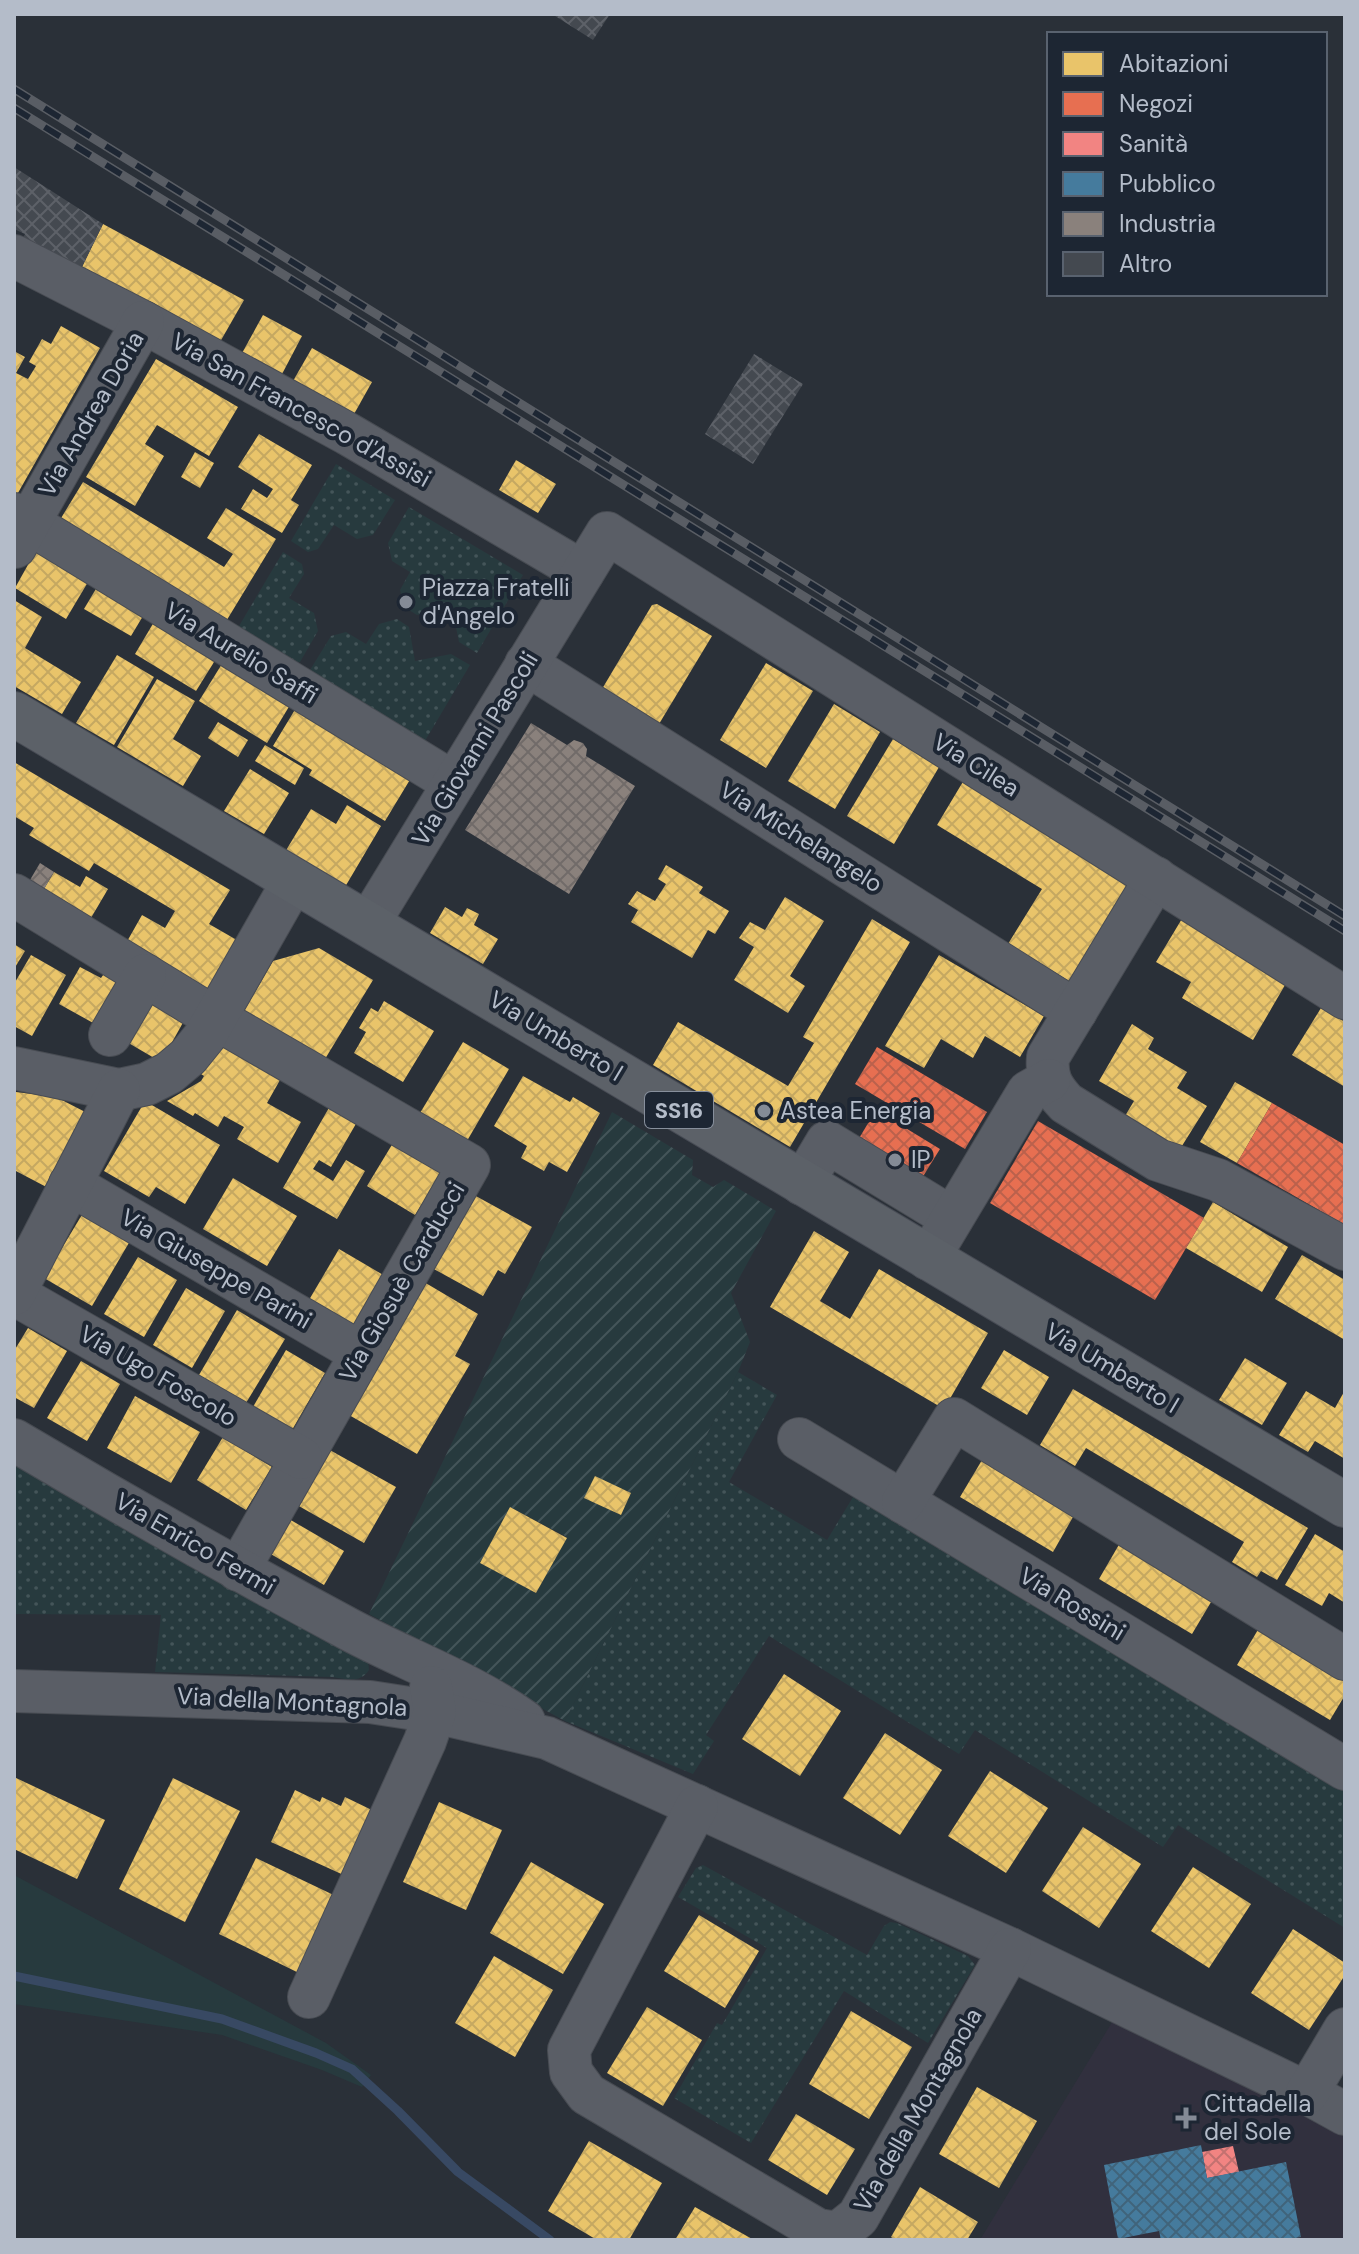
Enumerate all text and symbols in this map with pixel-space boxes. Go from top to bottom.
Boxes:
legend [1047,32,1327,296]
text: Abitazioni [1119,48,1229,79]
text: Negozi [1119,88,1193,119]
text: Sanità [1119,128,1188,159]
text: Pubblico [1119,168,1216,199]
text: Industria [1119,208,1216,239]
text: Altro [1119,248,1172,279]
street label: Via Andrea Doria [31,325,150,502]
street label: Via San Francesco d'Assisi [166,325,436,494]
place label: Piazza Fratelli d'Angelo [422,572,570,631]
marker: Piazza Fratelli d'Angelo [397,593,415,611]
street label: Via Aurelio Saffi [159,595,323,710]
street label: Via Giovanni Pascoli [404,646,545,852]
street label: Via Cilea [927,726,1025,803]
street label: Via Michelangelo [714,774,889,899]
street label: Via Umberto I [483,983,629,1088]
road number: SS16 [645,1092,713,1128]
place label: Astea Energia [780,1095,931,1126]
marker: Astea Energia [755,1102,773,1120]
place label: IP [911,1144,931,1175]
marker: IP [886,1151,904,1169]
street label: Via Giosuè Carducci [332,1176,471,1387]
street label: Via Giuseppe Parini [115,1201,317,1336]
street label: Via Umberto I [1039,1315,1185,1420]
street label: Via Ugo Foscolo [74,1318,243,1433]
street label: Via Enrico Fermi [110,1485,281,1602]
street label: Via Rossini [1014,1560,1131,1647]
street label: Via della Montagnola [176,1680,408,1723]
street label: Via della Montagnola [847,2002,989,2217]
place label: Cittadella del Sole [1204,2088,1311,2147]
marker: Cittadella del Sole [1175,2107,1197,2129]

